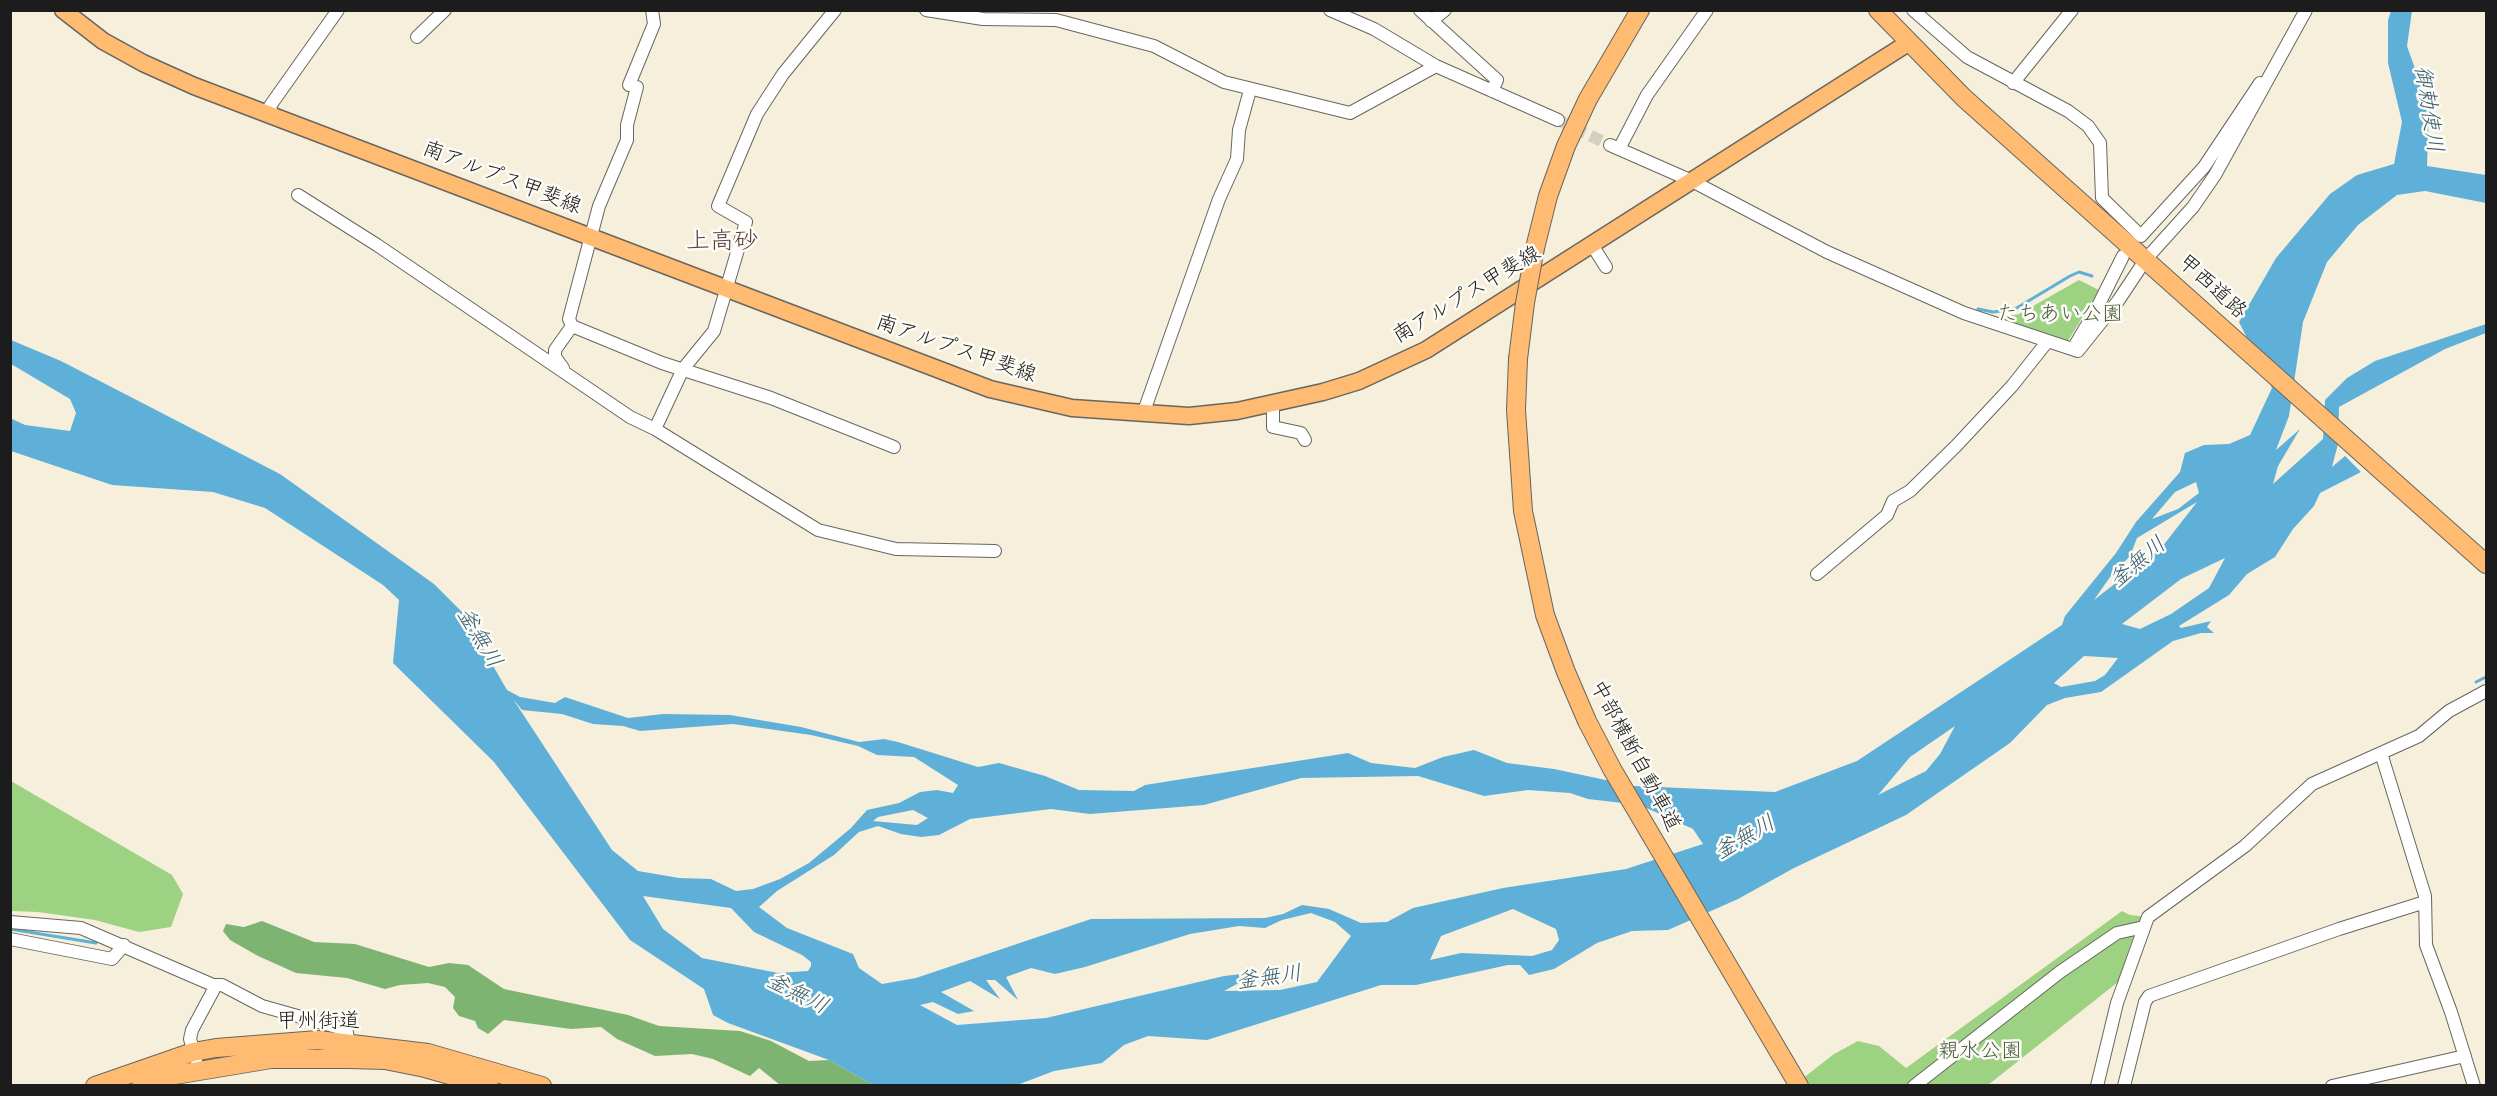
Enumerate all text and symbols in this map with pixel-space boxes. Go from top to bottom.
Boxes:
water label: 御勅使川 [2408,63,2448,155]
street label: 南アルプス甲斐線 [419,136,585,220]
district label: 上高砂 [686,228,758,256]
street label: 南アルプス甲斐線 [1389,241,1545,349]
street label: 甲西道路 [2172,250,2252,324]
park label: たちあい公園 [1997,302,2123,328]
street label: 南アルプス甲斐線 [872,310,1040,388]
water label: 釜無川 [2104,532,2172,594]
water label: 釜無川 [451,603,507,673]
street label: 中部横断自動車道 [1584,676,1686,836]
water label: 釜無川 [1710,810,1780,866]
water label: 釜無川 [1234,960,1304,996]
water label: 釜無川 [762,967,832,1021]
street label: 甲州街道 [276,1009,360,1035]
park label: 親水公園 [1938,1039,2022,1065]

